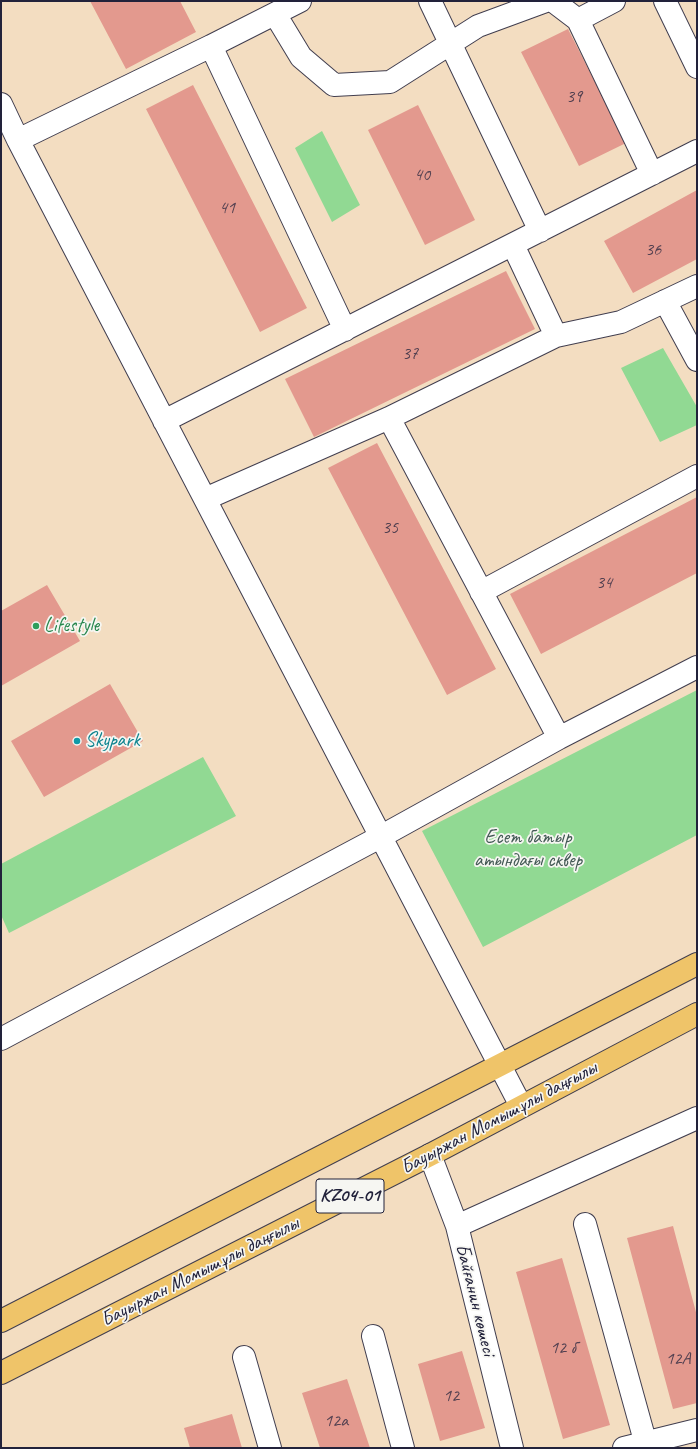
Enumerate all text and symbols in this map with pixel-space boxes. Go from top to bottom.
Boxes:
house number: 39 [566,86,582,108]
house number: 40 [414,164,430,186]
house number: 41 [219,197,235,219]
house number: 36 [645,239,661,261]
house number: 37 [402,343,418,365]
house number: 35 [382,517,398,539]
house number: 34 [596,572,612,594]
place label: Lifestyle [44,614,99,638]
marker: Lifestyle [31,621,41,631]
place label: Skypark [85,729,140,753]
marker: Skypark [72,736,82,746]
park label: Есет батыр атындағы сквер [474,826,582,873]
street label: Бауыржан Момышұлы даңғылы [397,1056,601,1180]
road number: KZ04-01 [316,1179,384,1213]
street label: Бауыржан Момышұлы даңғылы [97,1212,303,1332]
street label: Байғанин көшесі [449,1242,501,1358]
house number: 12 б [550,1337,576,1359]
house number: 12А [665,1348,691,1370]
house number: 12 [443,1385,459,1407]
house number: 12а [324,1410,348,1432]

